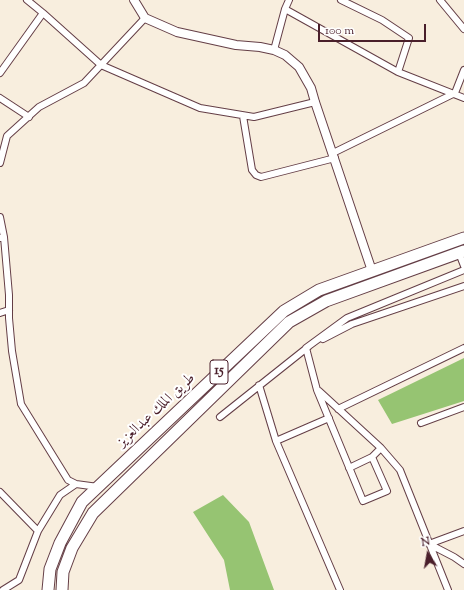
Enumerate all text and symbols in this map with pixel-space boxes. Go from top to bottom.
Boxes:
scale bar [320,16,428,42]
text: 100 m [325,22,354,40]
road number: 15 [210,360,228,384]
street label: طريق الملك عبدالعزيز [114,370,200,452]
north arrow [408,534,448,574]
text: N [420,534,432,551]

